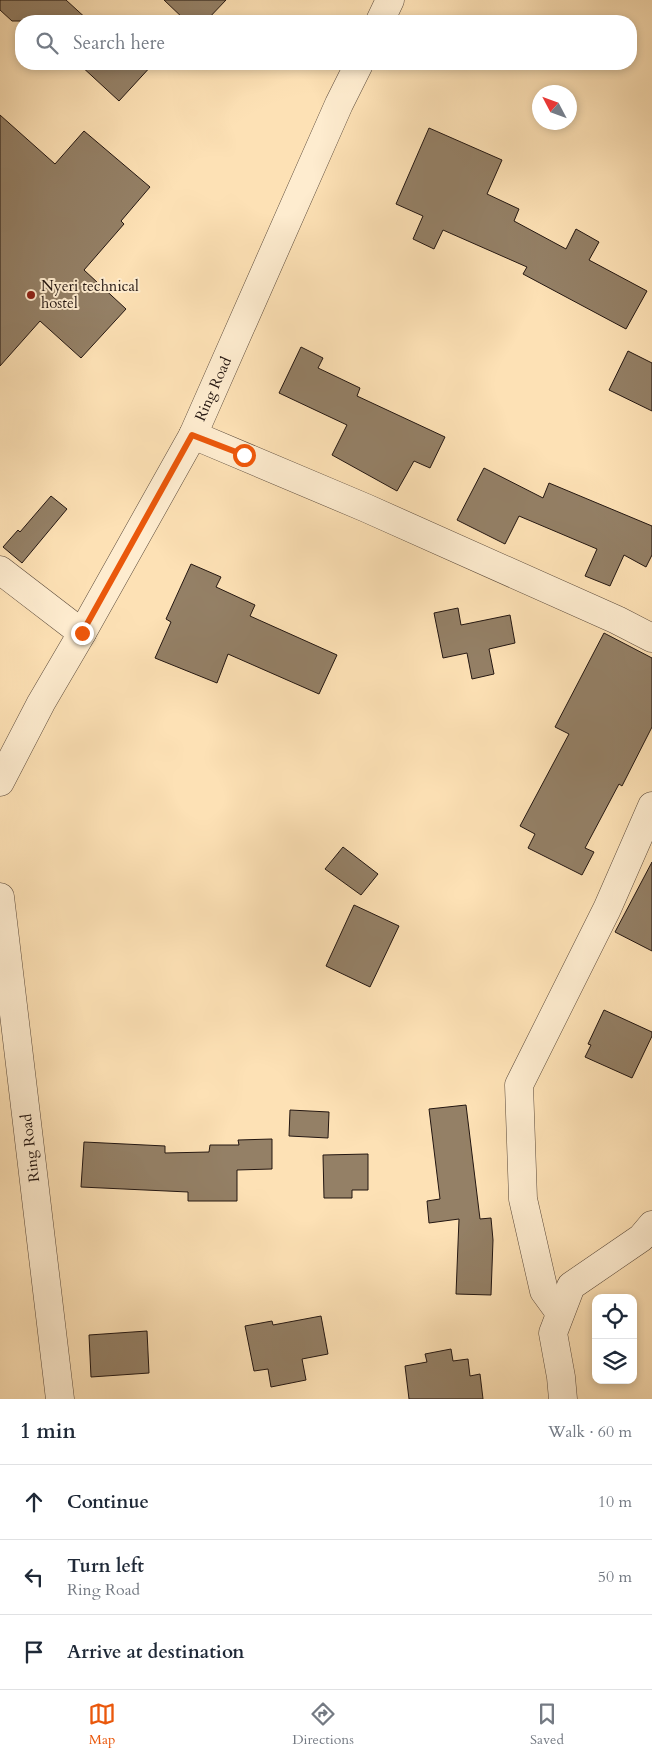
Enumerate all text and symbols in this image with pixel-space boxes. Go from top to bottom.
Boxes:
search box [15,15,637,70]
icon: search [33,29,61,57]
text: Search here [73,30,165,56]
north arrow [532,85,577,130]
place label: Nyeri technical hostel [41,276,139,313]
marker: Nyeri technical hostel [25,289,37,301]
street label: Ring Road [190,354,236,424]
route start [233,444,256,467]
route end [71,622,94,645]
street label: Ring Road [16,1113,44,1183]
map controls [592,1294,637,1384]
button: locate [592,1294,637,1339]
button: layers [592,1339,637,1384]
text: 1 min [20,1417,76,1446]
text: Walk · 60 m [548,1421,632,1443]
icon: ahead [20,1488,48,1516]
text: Continue [67,1489,149,1515]
text: 10 m [598,1491,632,1513]
text: Turn left [67,1553,144,1579]
icon: left [20,1563,48,1591]
text: 50 m [598,1566,632,1588]
text: Ring Road [67,1579,140,1601]
icon: arrive [20,1638,48,1666]
text: Arrive at destination [67,1639,244,1665]
tab: Map [88,1700,116,1749]
tab: Directions [292,1700,354,1749]
tab: Saved [530,1700,564,1749]

